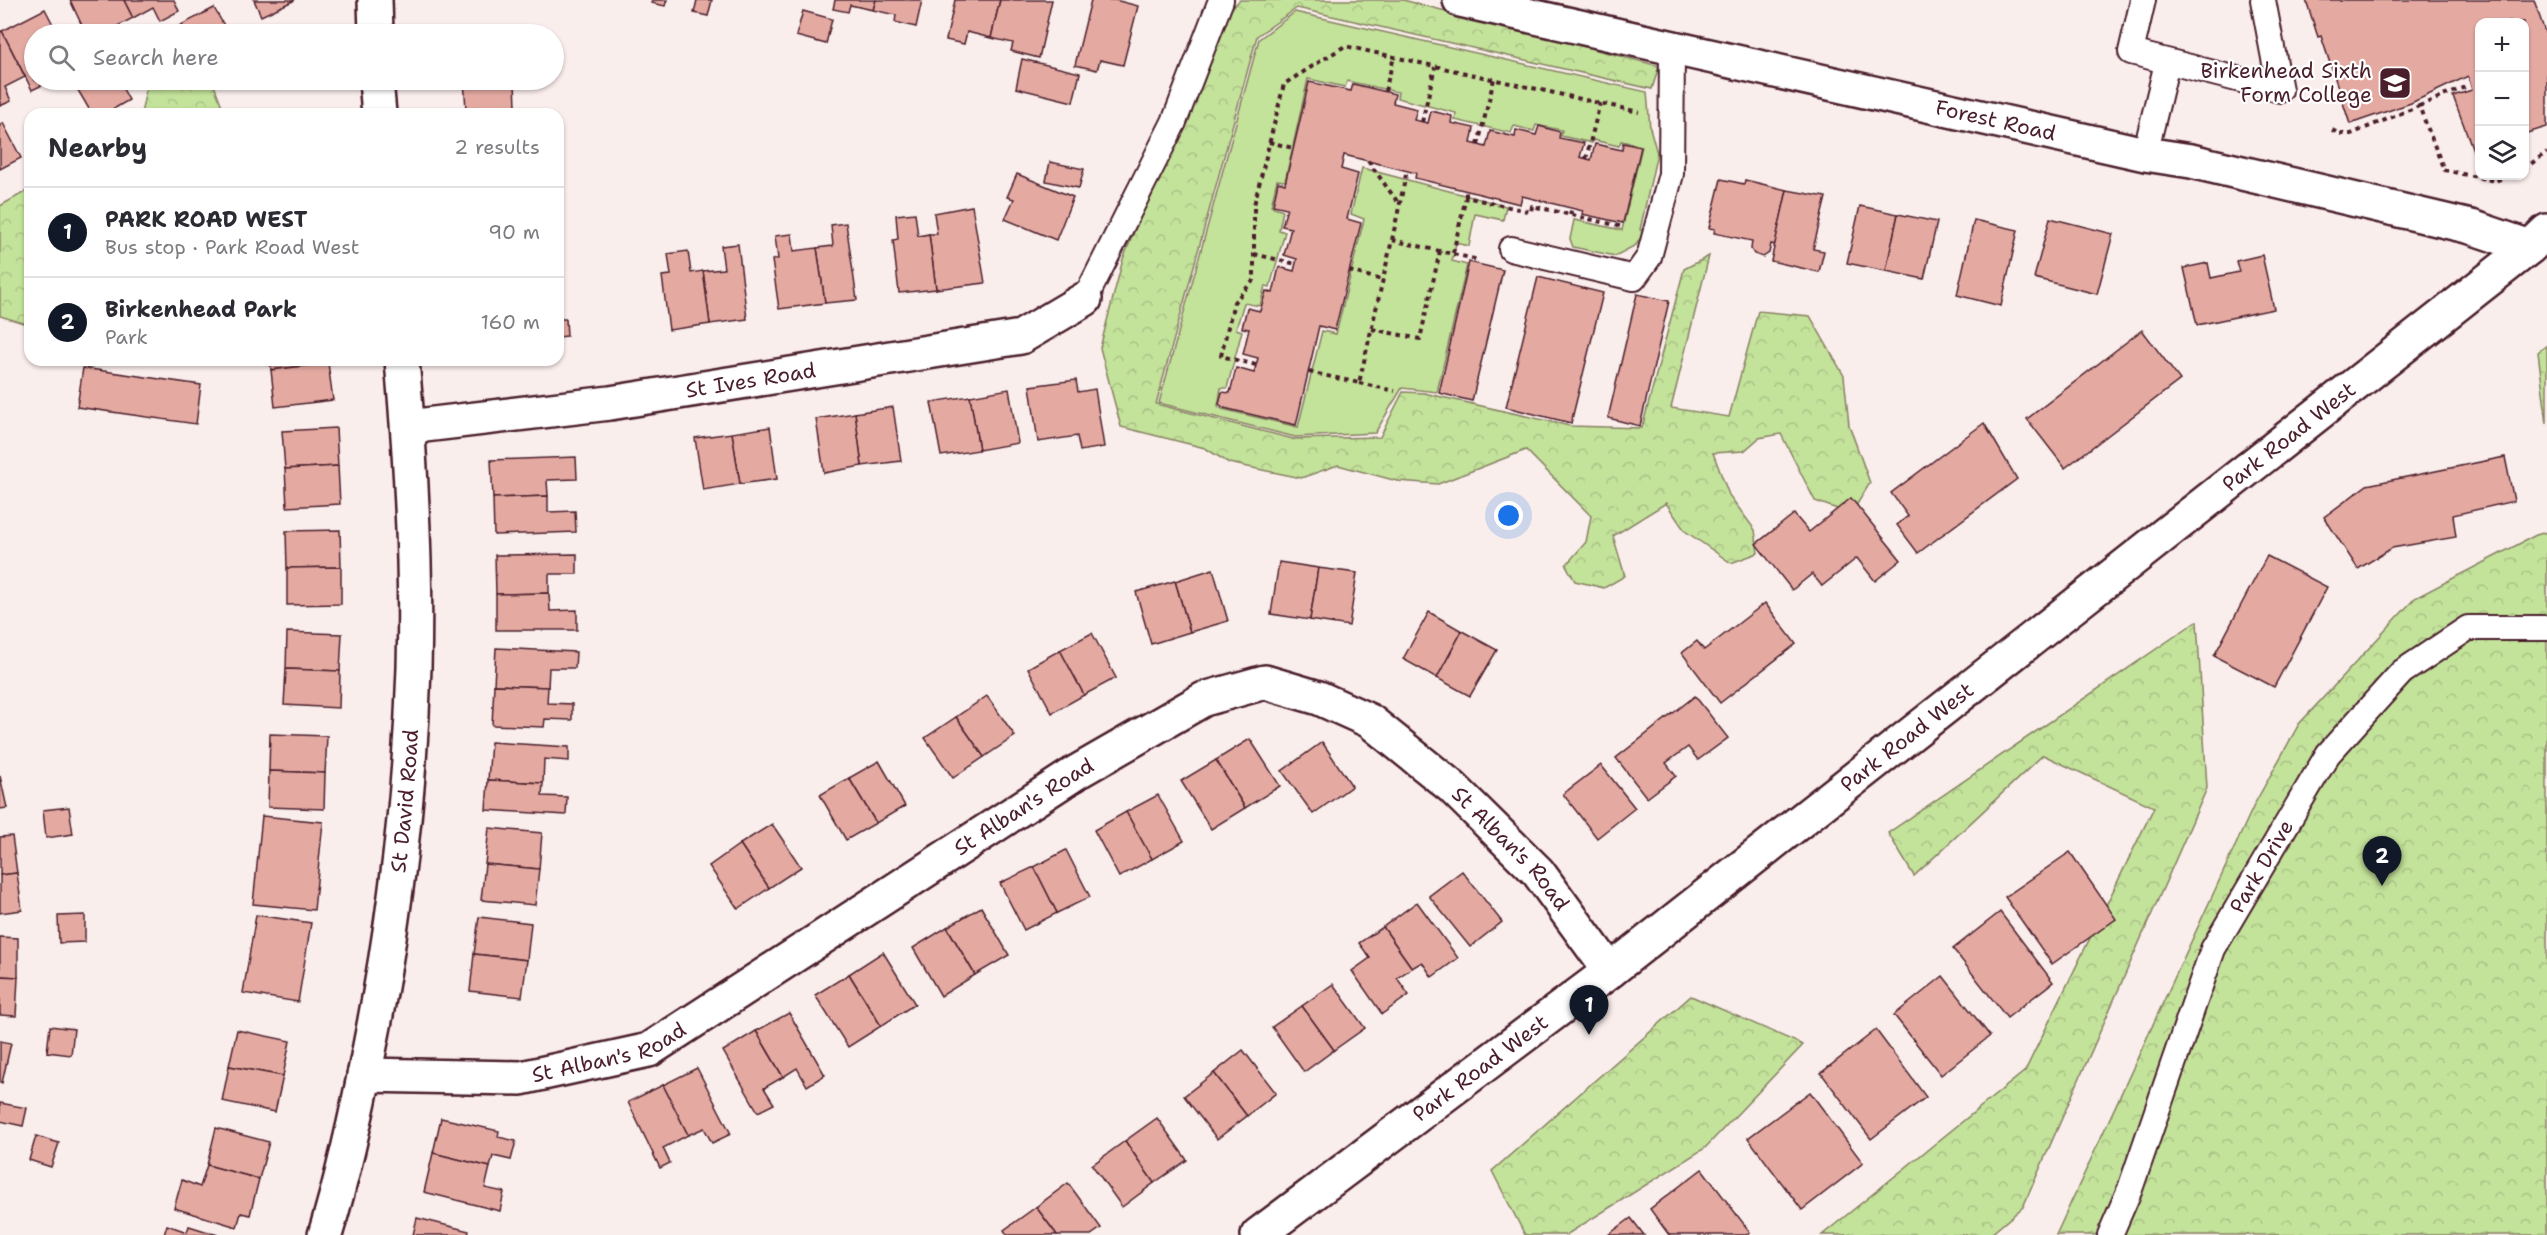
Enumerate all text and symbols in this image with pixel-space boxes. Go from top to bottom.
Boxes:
map controls [2475,18,2529,180]
button: + [2475,18,2529,72]
search box [24,24,564,90]
icon: search [45,41,78,74]
text: Search here [93,43,219,72]
place label: Birkenhead Sixth Form College [2200,57,2372,109]
school or university icon: Birkenhead Sixth Form College [2377,65,2413,101]
button: − [2475,72,2529,126]
street label: Forest Road [1933,93,2059,148]
button: layers [2475,126,2529,180]
text: Nearby [48,130,147,165]
text: 2 results [454,134,540,160]
text: PARK ROAD WEST [105,205,308,234]
text: 1 [63,219,72,245]
text: 90 m [488,219,540,245]
text: Bus stop · Park Road West [105,234,360,260]
text: Birkenhead Park [105,295,297,324]
text: 2 [61,309,75,335]
text: 160 m [481,309,540,335]
text: Park [105,324,148,350]
street label: St Ives Road [684,356,818,405]
street label: Park Road West [2216,375,2361,498]
your location [1494,501,1523,530]
street label: Park Road West [1835,676,1980,798]
street label: St David Road [384,728,425,874]
street label: St Alban's Road [949,751,1099,862]
street label: St Alban's Road [1446,780,1576,917]
street label: Park Drive [2223,815,2300,918]
pin: 2 [2362,836,2402,886]
pin: 1 [1570,986,1608,1035]
street label: Park Road West [1407,1008,1554,1128]
street label: St Alban's Road [529,1016,691,1089]

